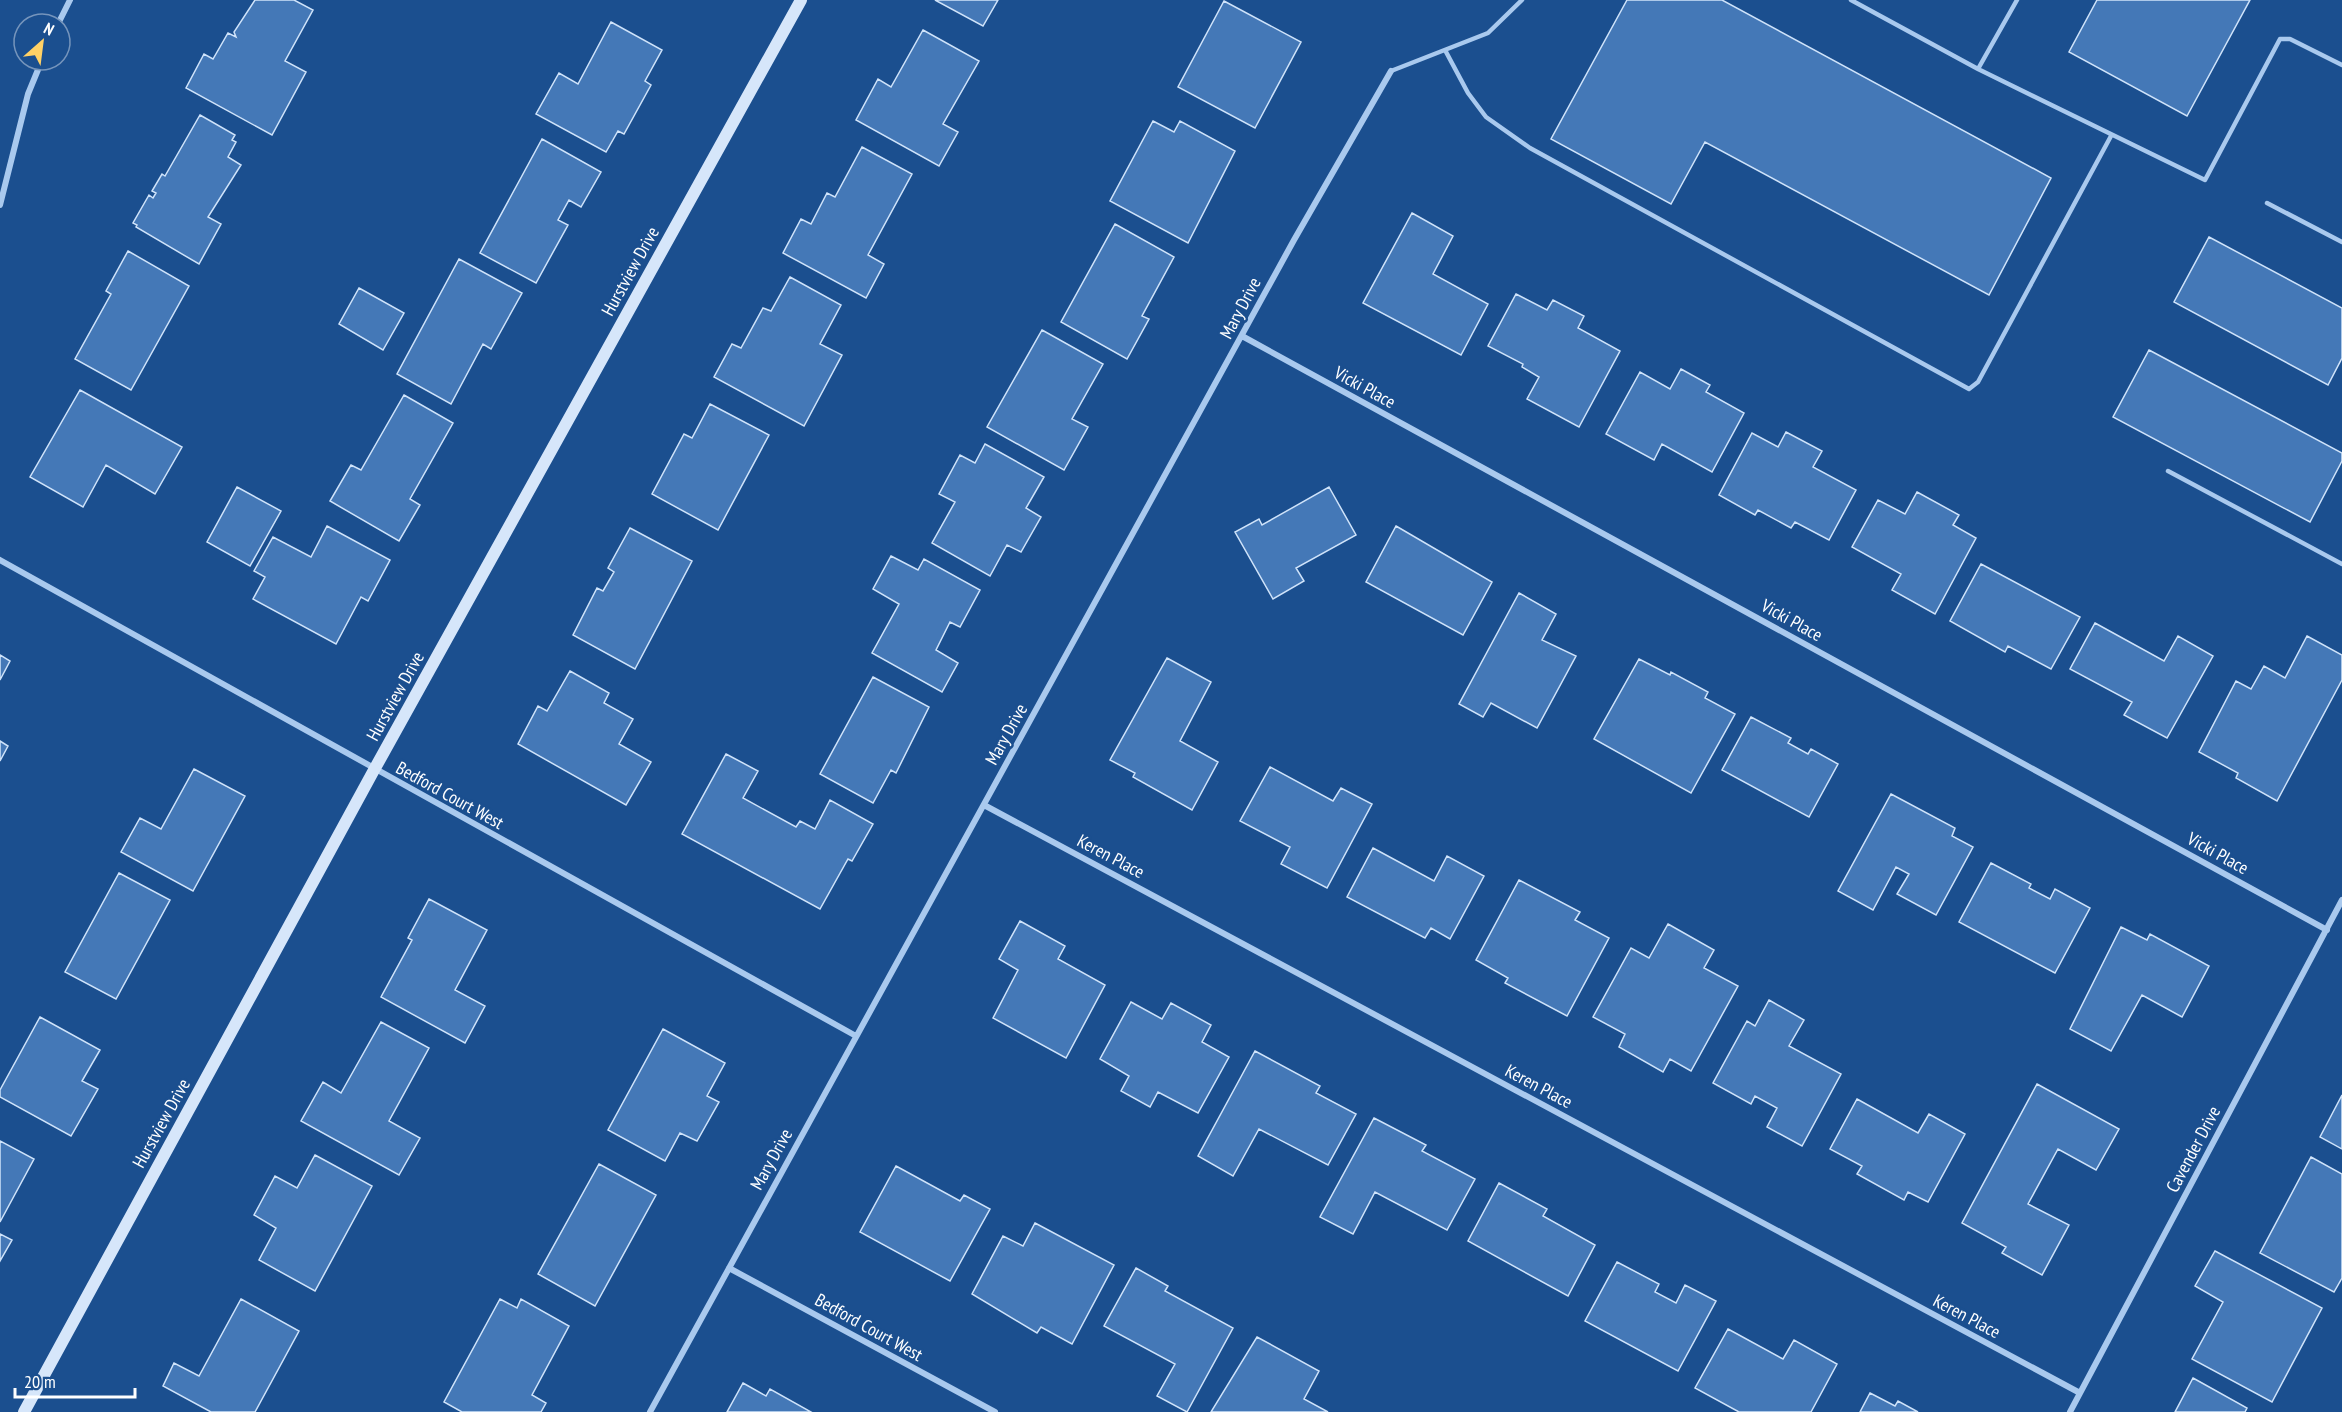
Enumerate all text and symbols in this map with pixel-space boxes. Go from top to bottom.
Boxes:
north arrow [12,12,72,72]
text: N [41,18,58,40]
street label: Hurstview Drive [596,222,664,320]
street label: Mary Drive [1214,273,1266,343]
street label: Vicki Place [1330,360,1400,413]
street label: Vicki Place [1757,593,1827,646]
street label: Hurstview Drive [361,647,429,745]
street label: Mary Drive [980,699,1032,769]
street label: Bedford Court West [392,756,508,834]
street label: Vicki Place [2183,826,2253,879]
street label: Keren Place [1073,829,1149,883]
street label: Keren Place [1501,1059,1577,1113]
street label: Hurstview Drive [127,1074,195,1172]
street label: Cavender Drive [2161,1102,2225,1196]
street label: Mary Drive [745,1124,797,1194]
street label: Bedford Court West [811,1288,927,1366]
street label: Keren Place [1929,1289,2005,1343]
scale bar [15,1361,135,1399]
text: 20 m [24,1370,56,1393]

